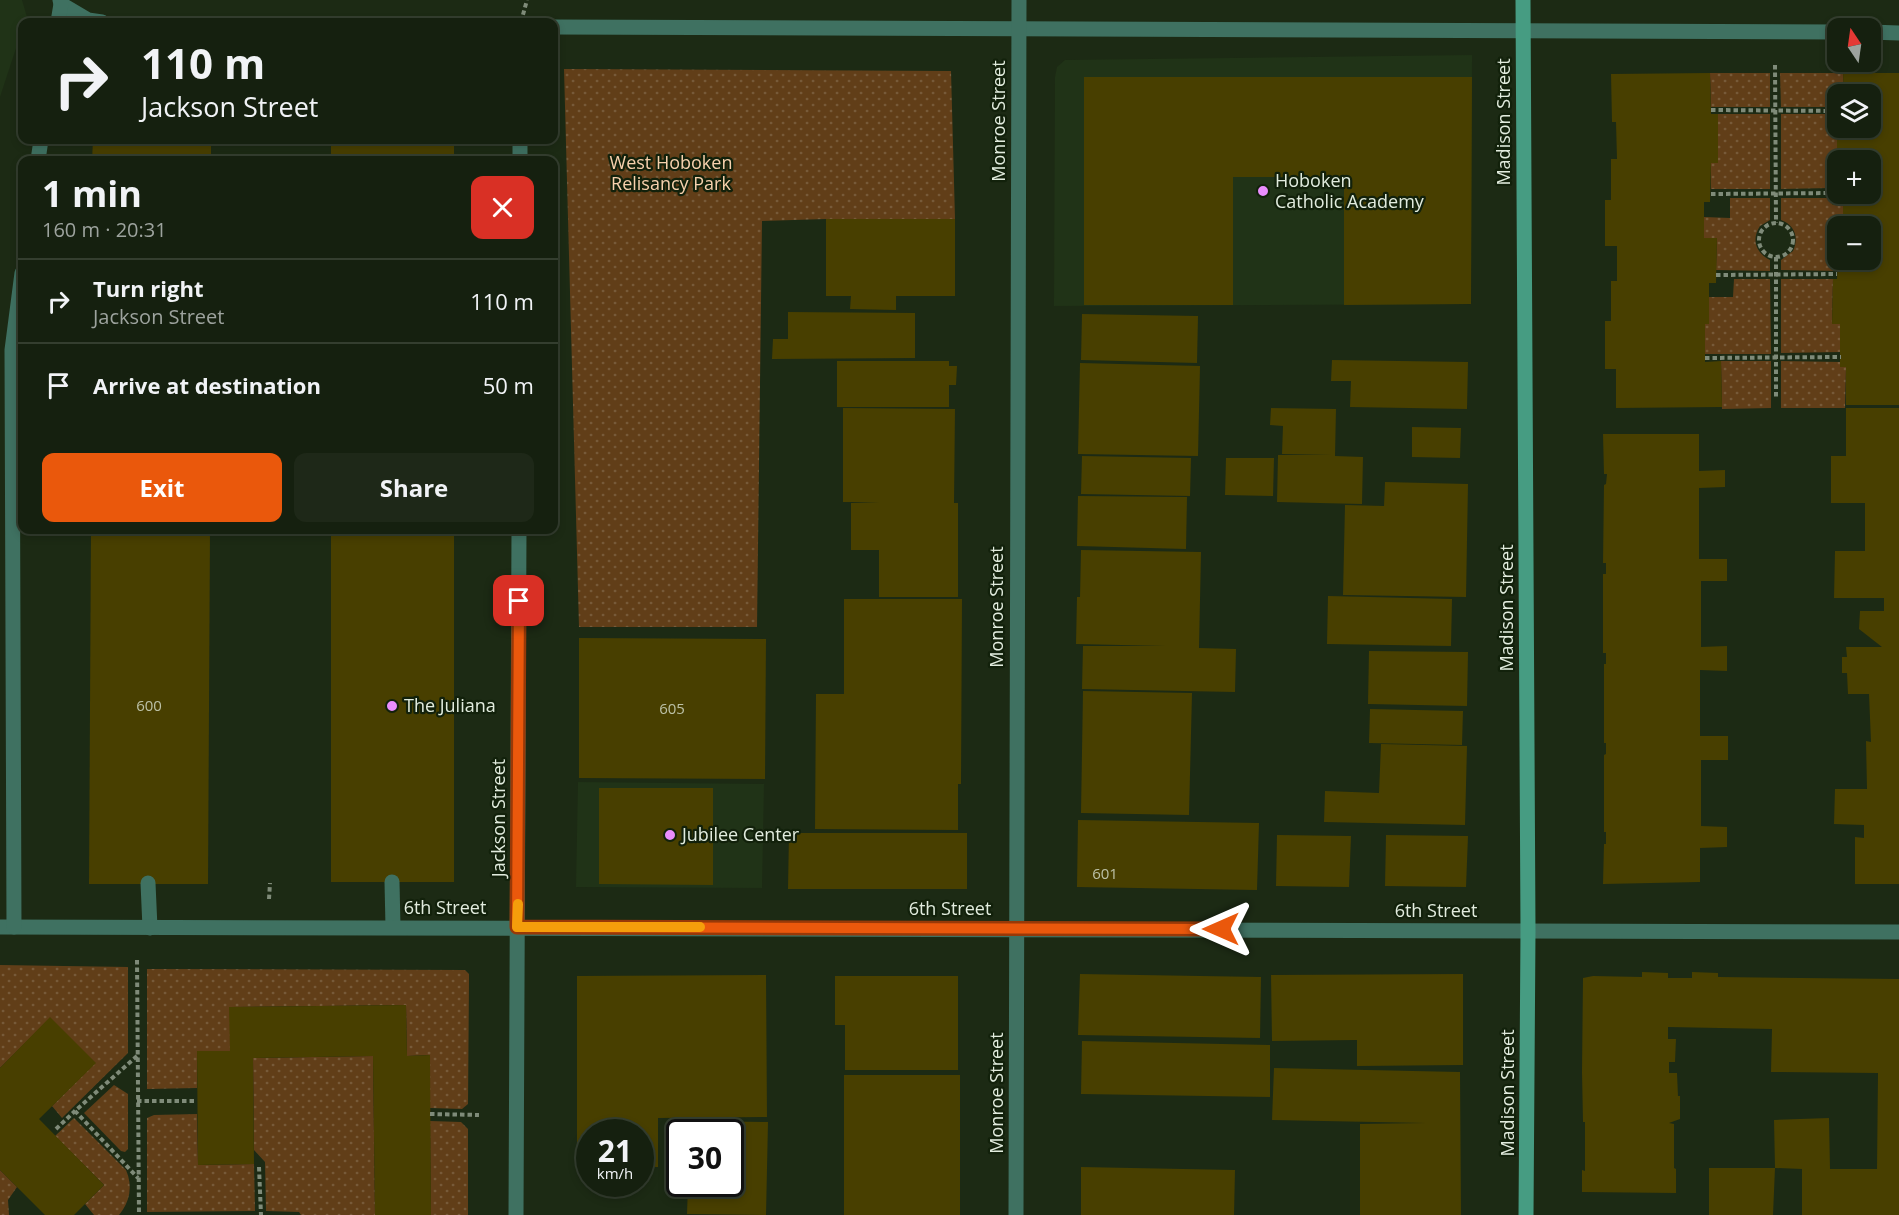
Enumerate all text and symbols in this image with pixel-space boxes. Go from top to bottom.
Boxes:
north arrow [1827,18,1881,72]
map controls [1827,18,1881,270]
text: 110 m [141,34,265,91]
icon: right [42,42,120,120]
street label: Madison Street [1491,58,1515,186]
street label: Monroe Street [986,60,1010,182]
button: layers [1827,84,1881,138]
text: Jackson Street [141,88,318,125]
park label: West Hoboken Relisancy Park [610,150,732,195]
button: + [1827,150,1881,204]
place label: Hoboken Catholic Academy [1275,168,1425,213]
text: 1 min [42,169,142,218]
button: close [471,176,534,239]
marker: Hoboken Catholic Academy [1256,184,1270,198]
text: 160 m · 20:31 [42,216,167,243]
button: − [1827,216,1881,270]
text: Turn right [93,273,204,303]
icon: right [42,285,75,318]
text: 110 m [470,286,534,316]
text: Jackson Street [93,303,224,330]
icon: arrive [42,369,75,402]
text: Arrive at destination [93,370,321,400]
text: 50 m [483,370,534,400]
button: Exit [42,453,282,522]
button: Share [294,453,534,522]
street label: Madison Street [1494,544,1518,672]
street label: Monroe Street [984,546,1008,668]
pin [493,575,544,626]
icon: arrive [502,584,535,617]
place label: The Juliana [404,693,496,717]
house number: 600 [136,695,162,715]
house number: 605 [659,698,685,718]
marker: The Juliana [385,699,399,713]
street label: Jackson Street [486,759,510,879]
place label: Jubilee Center [680,822,800,846]
marker: Jubilee Center [663,828,677,842]
house number: 601 [1092,863,1118,883]
street label: 6th Street [404,895,486,919]
street label: 6th Street [909,896,991,920]
position arrow [1189,897,1253,961]
street label: 6th Street [1395,898,1477,922]
street label: Madison Street [1495,1029,1519,1157]
street label: Monroe Street [984,1032,1008,1154]
speed limit sign: 30 [666,1119,744,1197]
text: 21 [598,1130,632,1171]
text: km/h [597,1163,633,1183]

